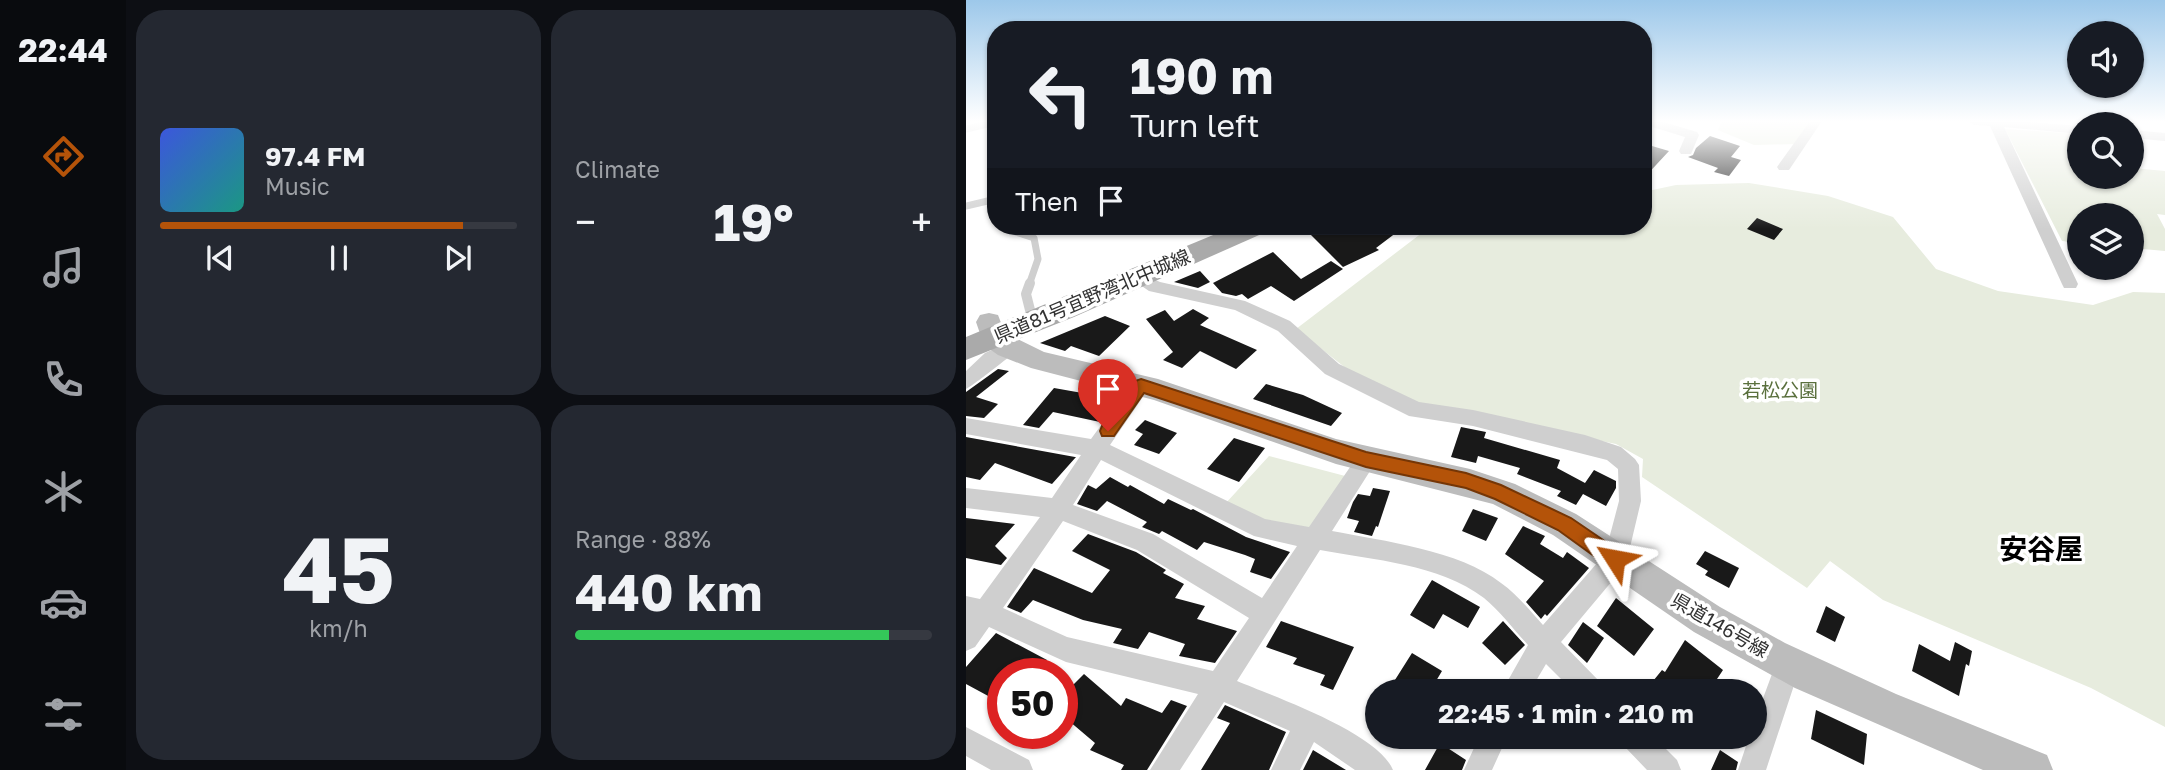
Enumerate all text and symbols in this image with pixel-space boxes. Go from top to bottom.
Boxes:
map controls [2067,21,2144,280]
button: sound [2067,21,2144,98]
text: 22:44 [18,31,108,69]
text: 190 m [1130,46,1273,105]
icon: left [1015,49,1106,140]
text: Turn left [1130,106,1259,144]
button: search [2067,112,2144,189]
icon: directions [39,132,88,181]
text: 97.4 FM [265,141,365,172]
text: Climate [575,155,660,183]
text: Music [265,172,330,200]
icon: arrive [1092,182,1130,220]
text: Then [1015,186,1078,217]
text: 19° [713,190,794,252]
text: − [575,199,596,244]
text: + [911,199,932,244]
button: layers [2067,203,2144,280]
icon: previous [201,239,239,277]
icon: pause [320,239,358,277]
icon: next [439,239,477,277]
icon: music [39,243,88,292]
street label: 県道81号宜野湾北中城線 [990,244,1193,347]
icon: phone [39,355,88,404]
pin [1078,359,1138,431]
icon: arrive [1089,370,1127,408]
park label: 若松公園 [1742,378,1818,401]
icon: climate [39,467,88,516]
text: 45 [282,514,395,623]
position arrow [1578,522,1652,596]
text: Range · 88% [575,525,711,553]
district label: 安谷屋 [1999,532,2083,565]
text: 440 km [575,560,762,622]
icon: car [39,578,88,627]
street label: 県道146号線 [1668,588,1773,662]
text: km/h [309,614,368,642]
speed limit sign: 50 [987,658,1078,749]
icon: filters [39,690,88,739]
text: 22:45 · 1 min · 210 m [1438,698,1694,729]

